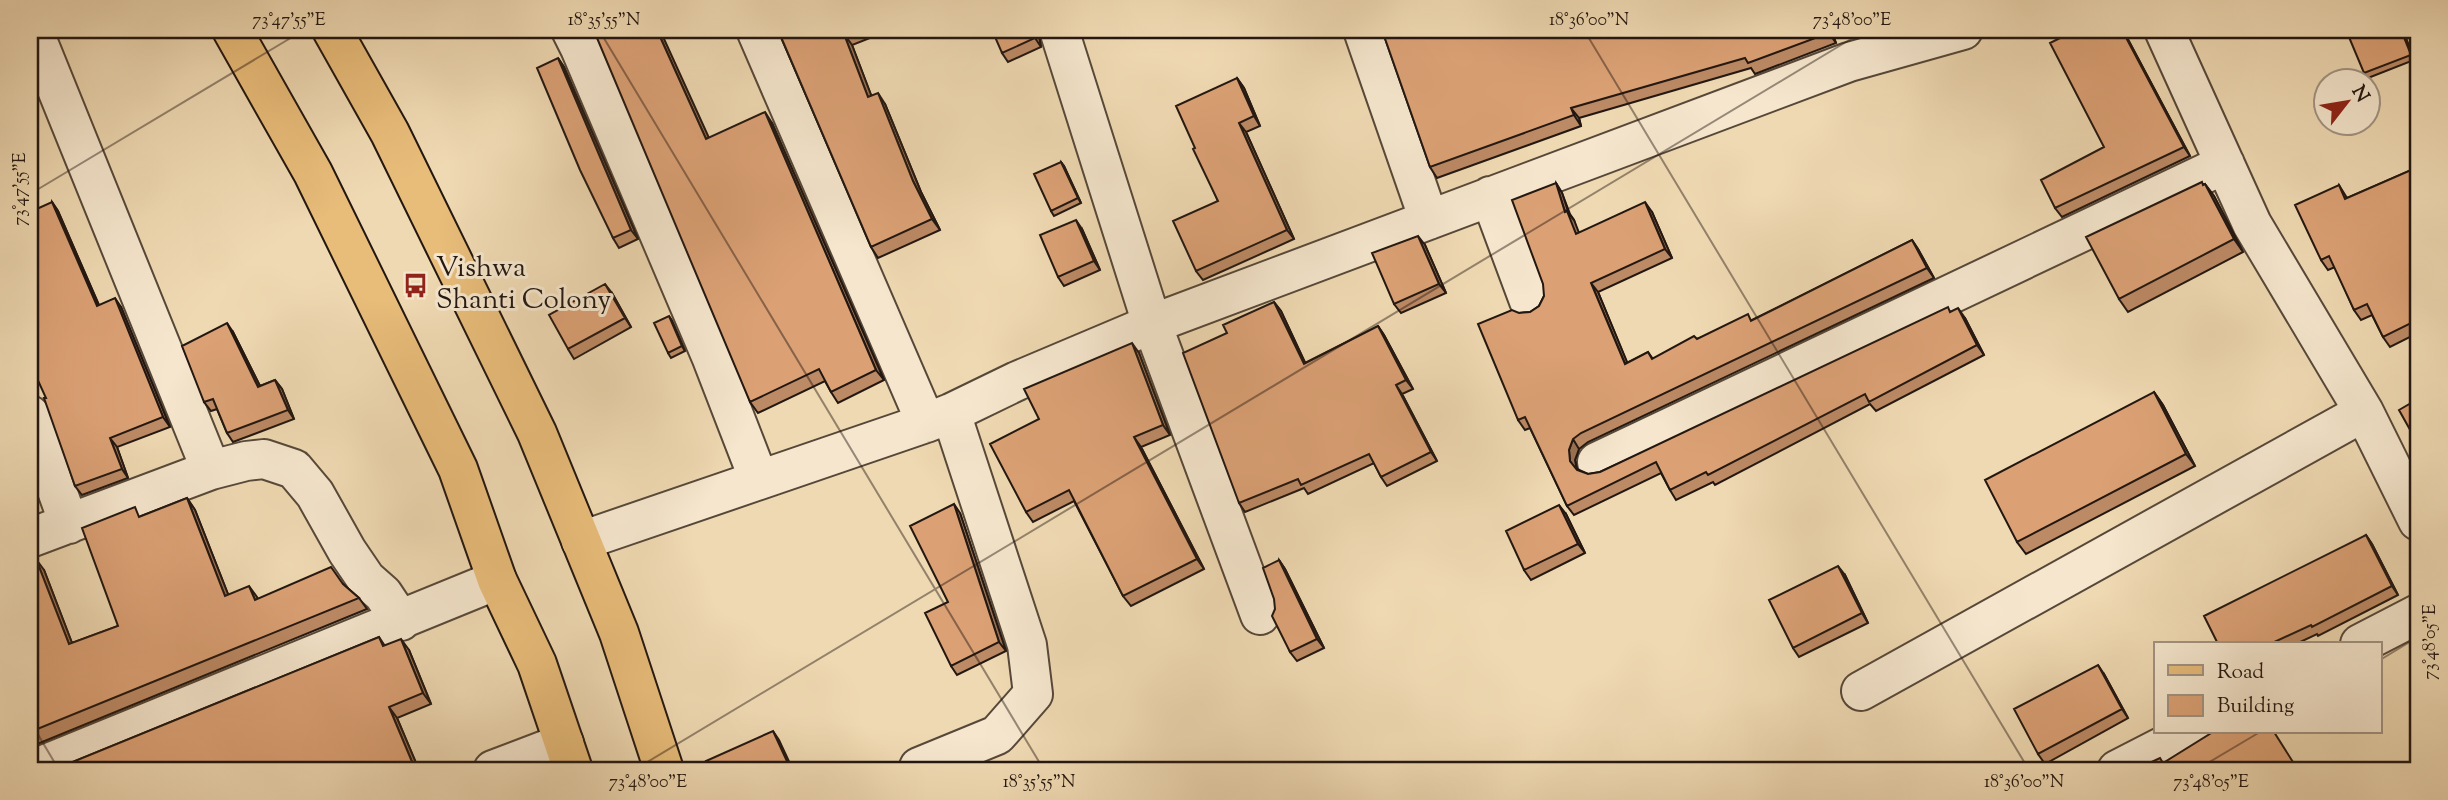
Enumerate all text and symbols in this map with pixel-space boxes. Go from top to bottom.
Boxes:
text: 73°47'55"E [252,8,326,34]
text: 18°35'55"N [568,8,640,34]
text: 18°36'00"N [1549,8,1629,34]
text: 73°48'00"E [1813,8,1891,34]
north arrow [2312,66,2382,136]
text: N [2344,81,2375,108]
text: 73°47'55"E [8,152,34,226]
place label: Vishwa Shanti Colony [436,249,611,321]
bus stop icon: Vishwa Shanti Colony [402,271,430,299]
text: 73°48'05"E [2418,604,2444,680]
legend [2154,642,2382,734]
text: Road [2217,658,2264,688]
text: Building [2217,692,2294,722]
text: 73°48'00"E [609,770,687,796]
text: 18°35'55"N [1003,770,1075,796]
text: 18°36'00"N [1984,770,2064,796]
text: 73°48'05"E [2173,770,2249,796]

